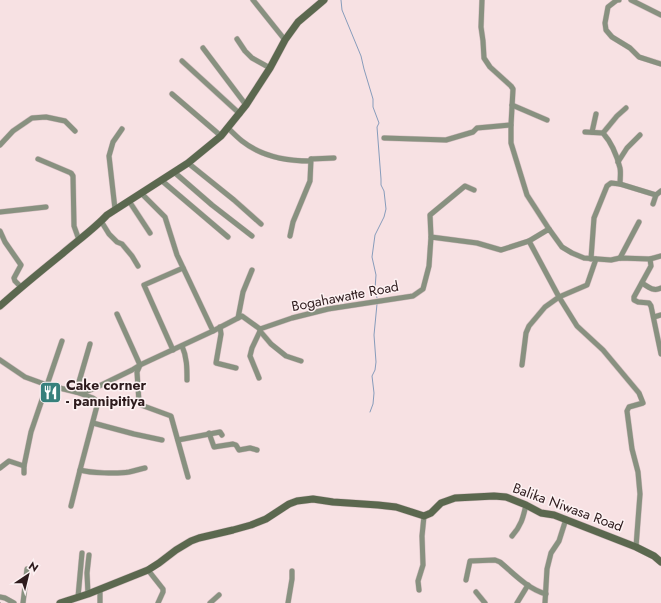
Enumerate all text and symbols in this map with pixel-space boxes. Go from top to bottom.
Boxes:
street label: Bogahawatte Road [290,276,400,316]
place label: Cake corner - pannipitiya [66,375,146,411]
restaurant icon: Cake corner - pannipitiya [38,380,64,406]
street label: Balika Niwasa Road [510,478,626,536]
north arrow [8,555,48,595]
text: N [26,558,42,576]

